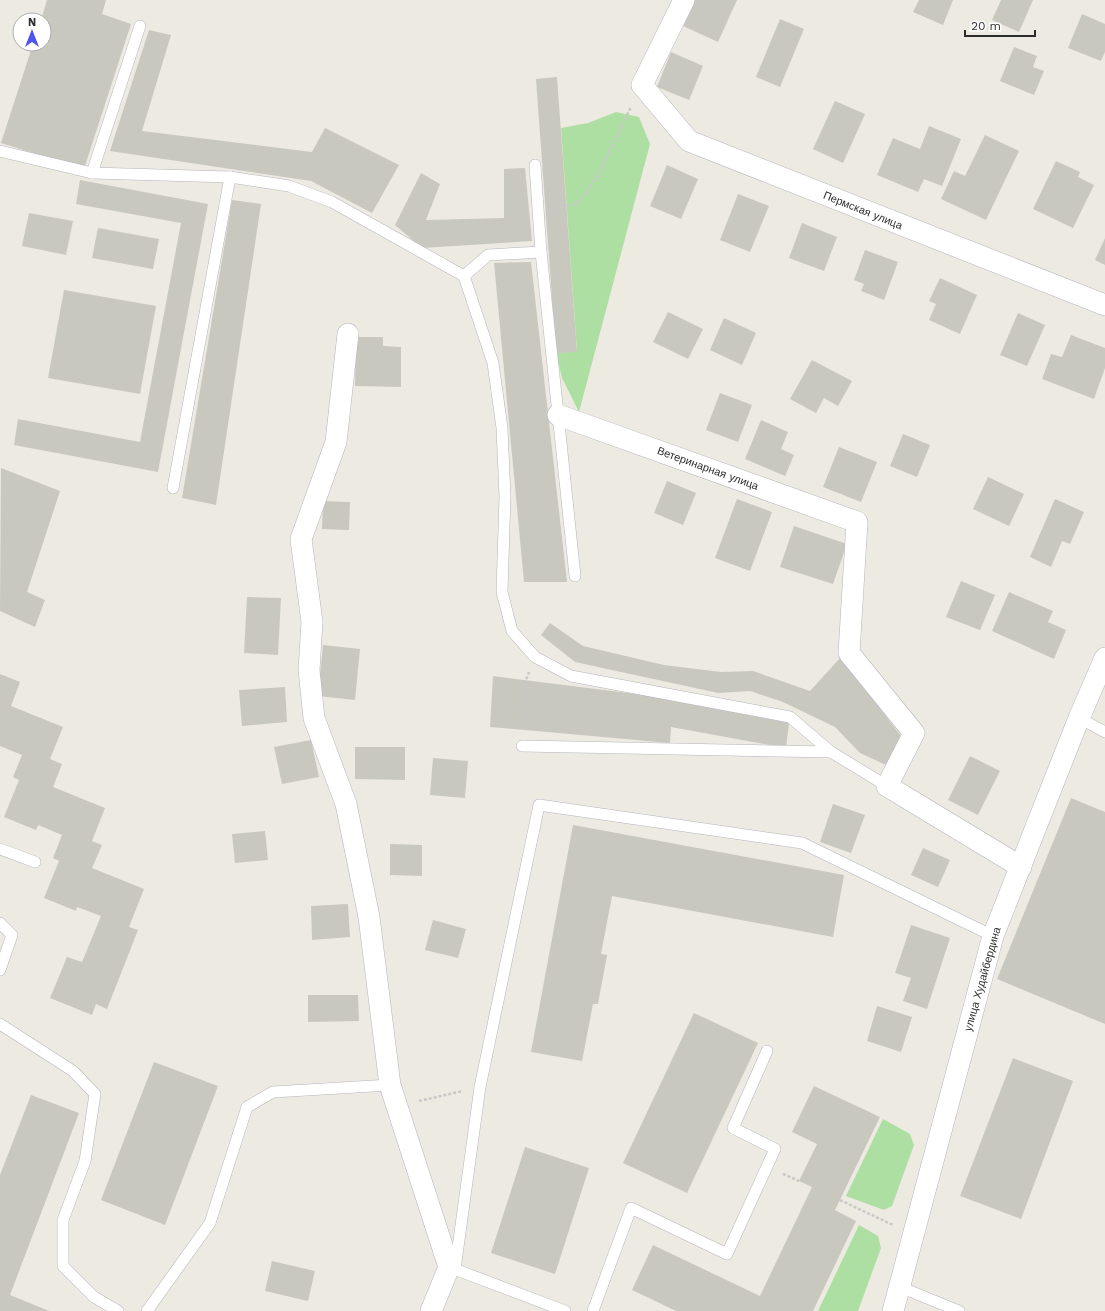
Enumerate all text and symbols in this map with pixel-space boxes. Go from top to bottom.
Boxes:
north arrow [12,12,52,52]
scale bar [965,12,1035,38]
text: N [28,16,36,29]
text: 20 m [971,19,1001,33]
street label: Пермская улица [821,189,905,233]
street label: Ветеринарная улица [655,444,761,493]
street label: улица Худайбердина [961,925,1004,1033]

